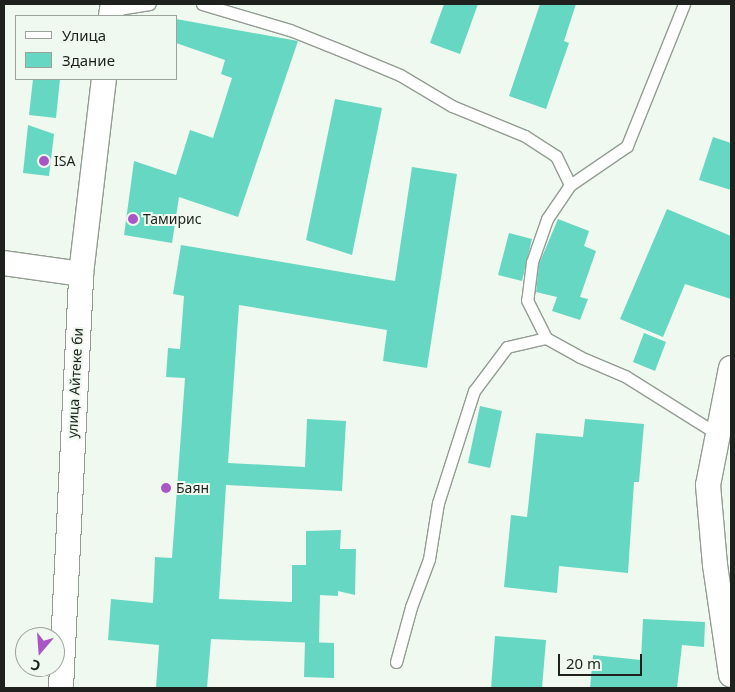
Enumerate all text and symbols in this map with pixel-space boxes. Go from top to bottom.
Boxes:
legend [15,15,178,80]
text: Улица [62,25,106,45]
text: Здание [62,50,115,70]
place label: ISA [54,153,75,169]
marker: ISA [38,155,50,167]
place label: Тамирис [143,211,202,227]
marker: Тамирис [127,213,139,225]
street label: улица Айтеке би [64,327,86,439]
place label: Баян [176,480,209,496]
marker: Баян [160,482,172,494]
north arrow [15,627,65,677]
scale bar [560,644,644,676]
text: 20 m [566,653,601,673]
text: С [28,655,43,676]

